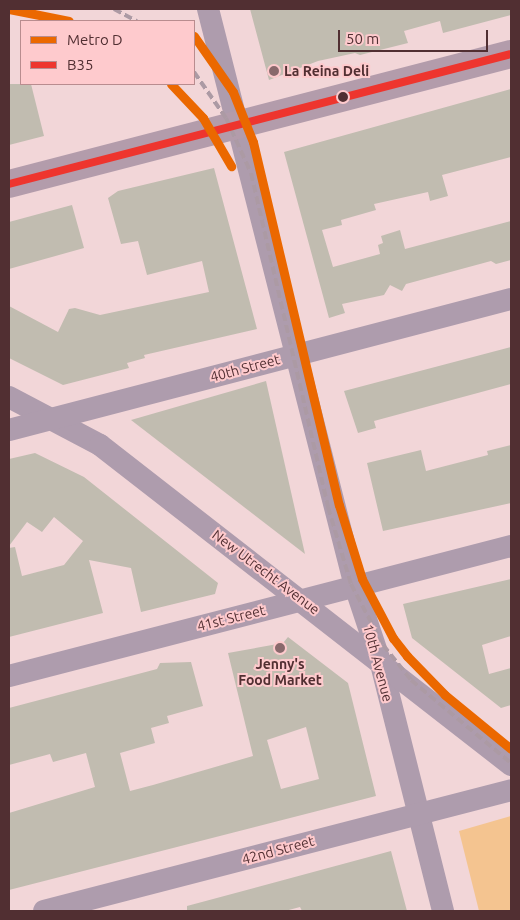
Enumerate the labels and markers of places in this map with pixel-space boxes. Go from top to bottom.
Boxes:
place label: La Reina Deli [284,63,369,79]
marker: La Reina Deli [268,65,280,77]
unlabelled marker [338,92,348,102]
marker: Jenny's Food Market [274,642,286,654]
place label: Jenny's Food Market [238,656,322,689]

